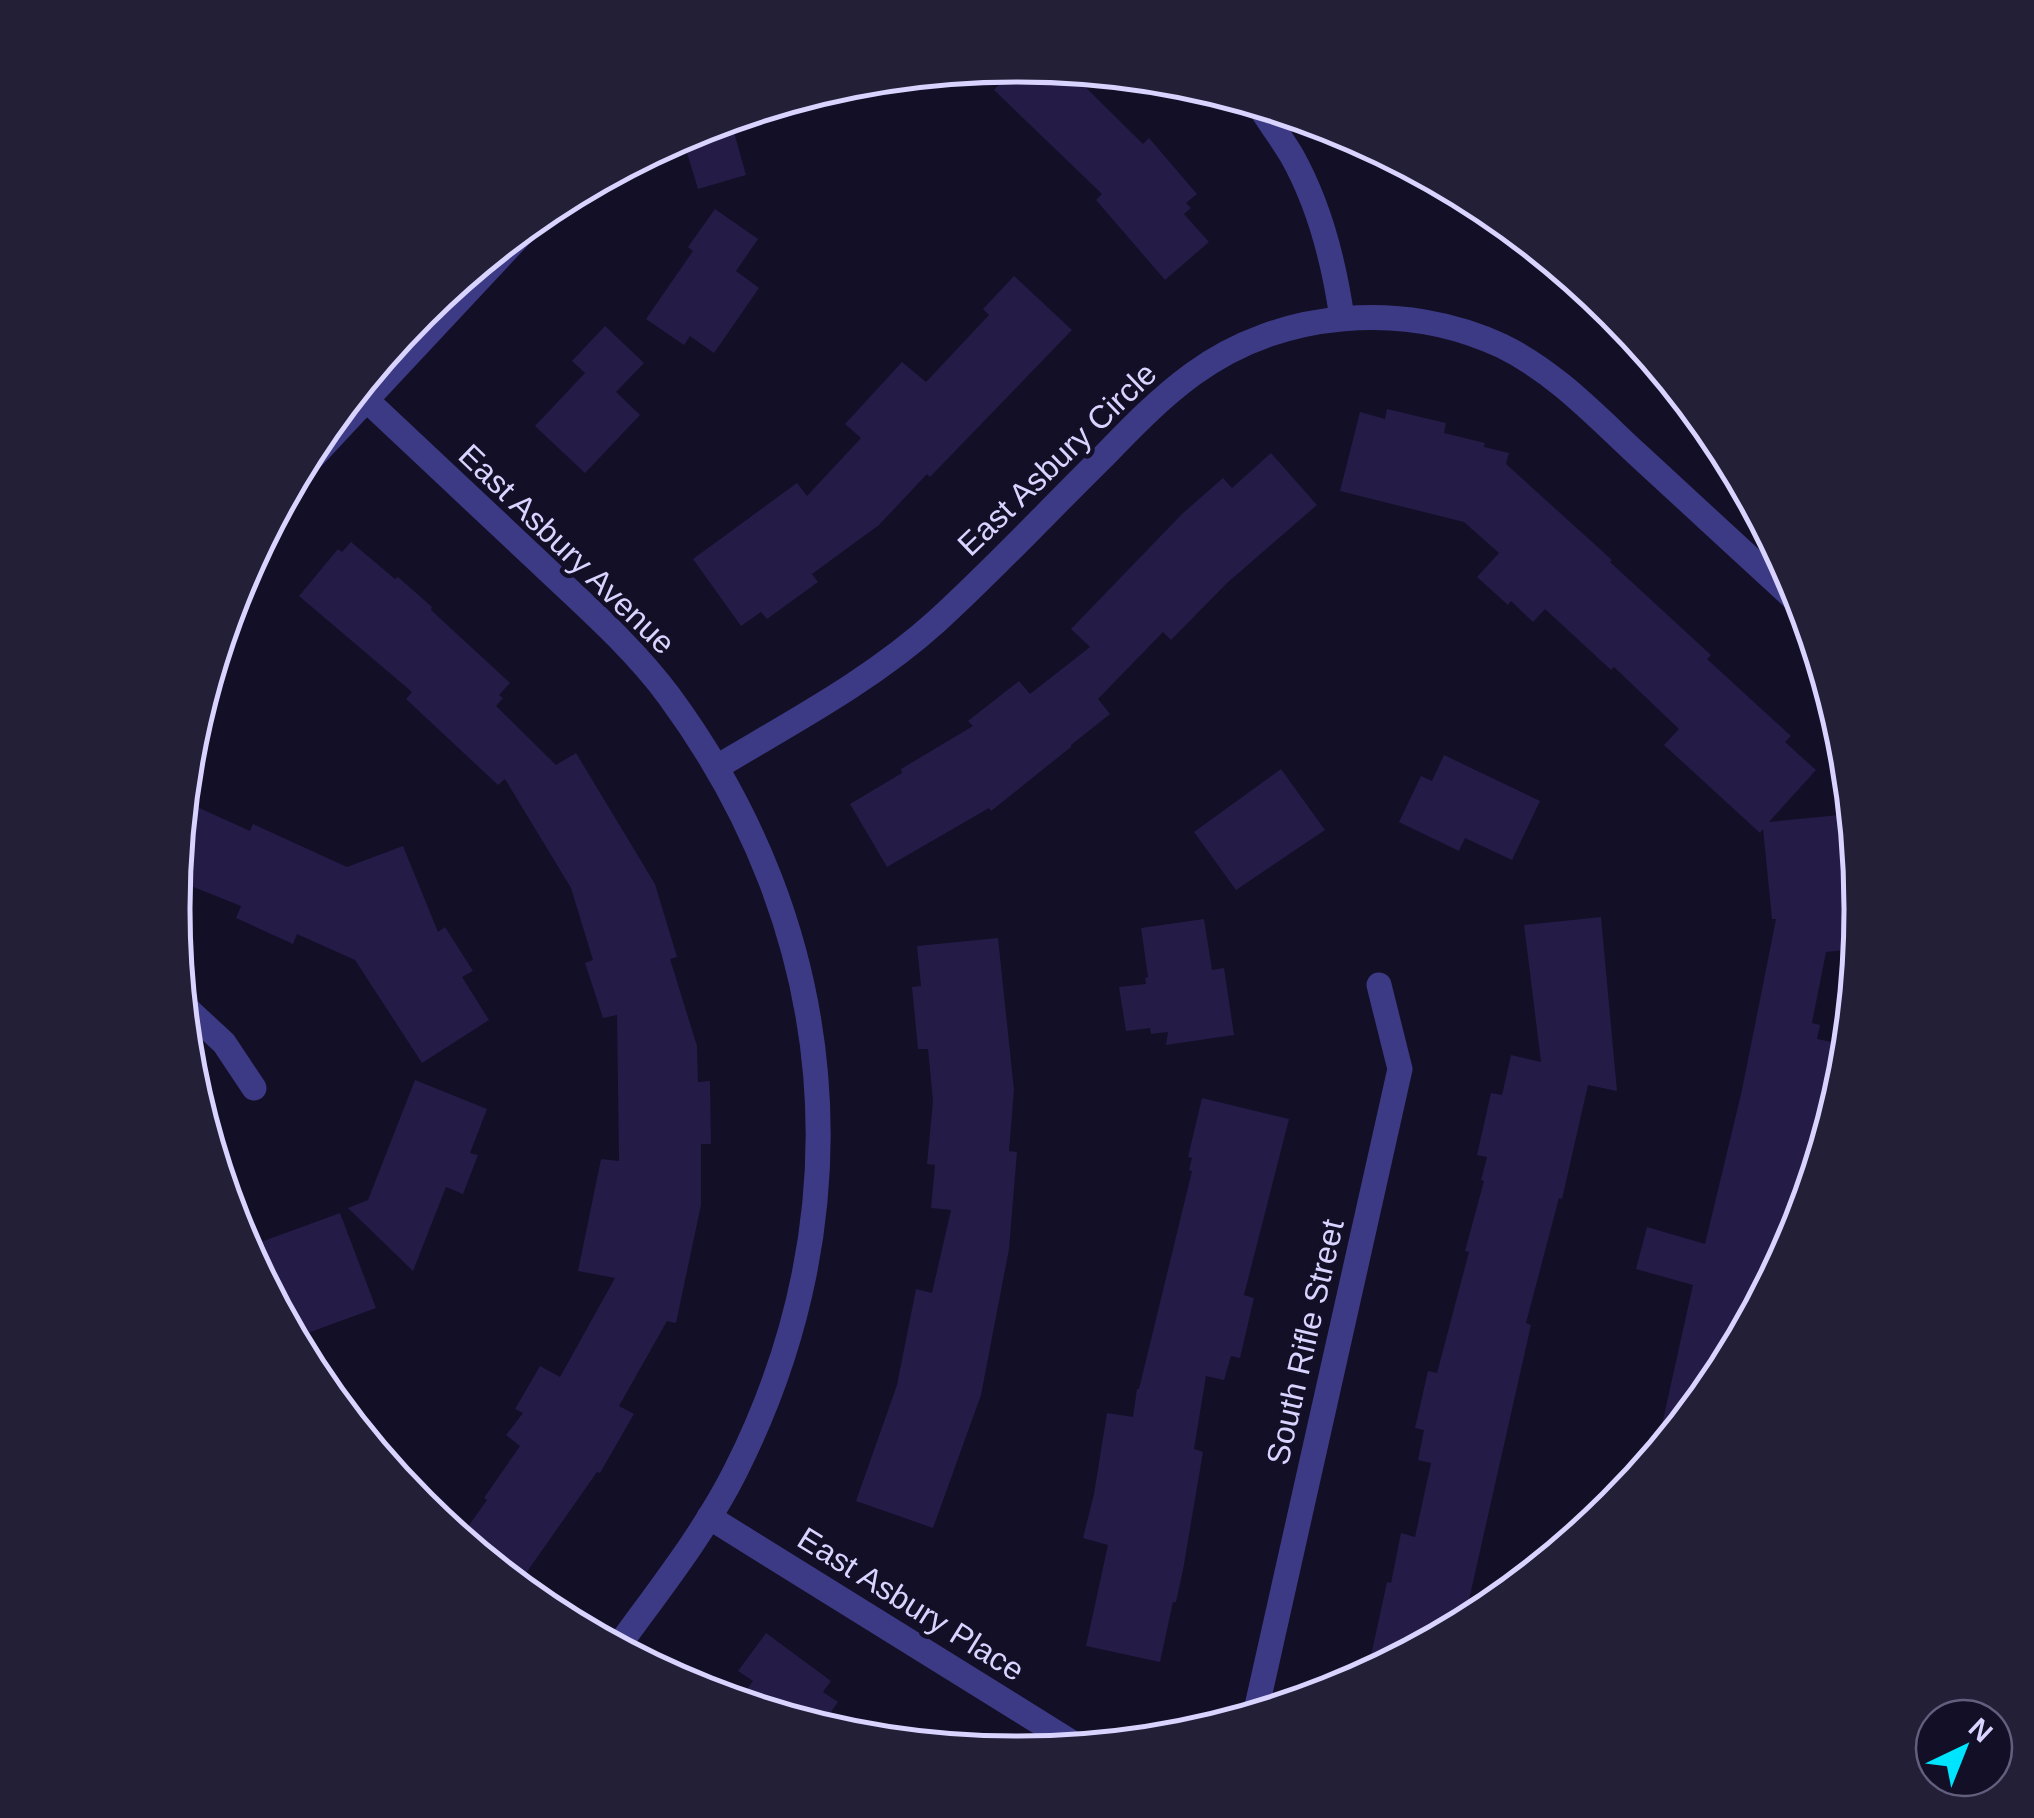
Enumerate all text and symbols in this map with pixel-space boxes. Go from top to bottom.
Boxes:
street label: East Asbury Circle [950,355,1164,563]
street label: East Asbury Avenue [452,437,682,661]
street label: South Rifle Street [1259,1216,1351,1468]
street label: East Asbury Place [791,1520,1031,1688]
north arrow [1914,1698,2014,1798]
text: N [1963,1712,1999,1748]

